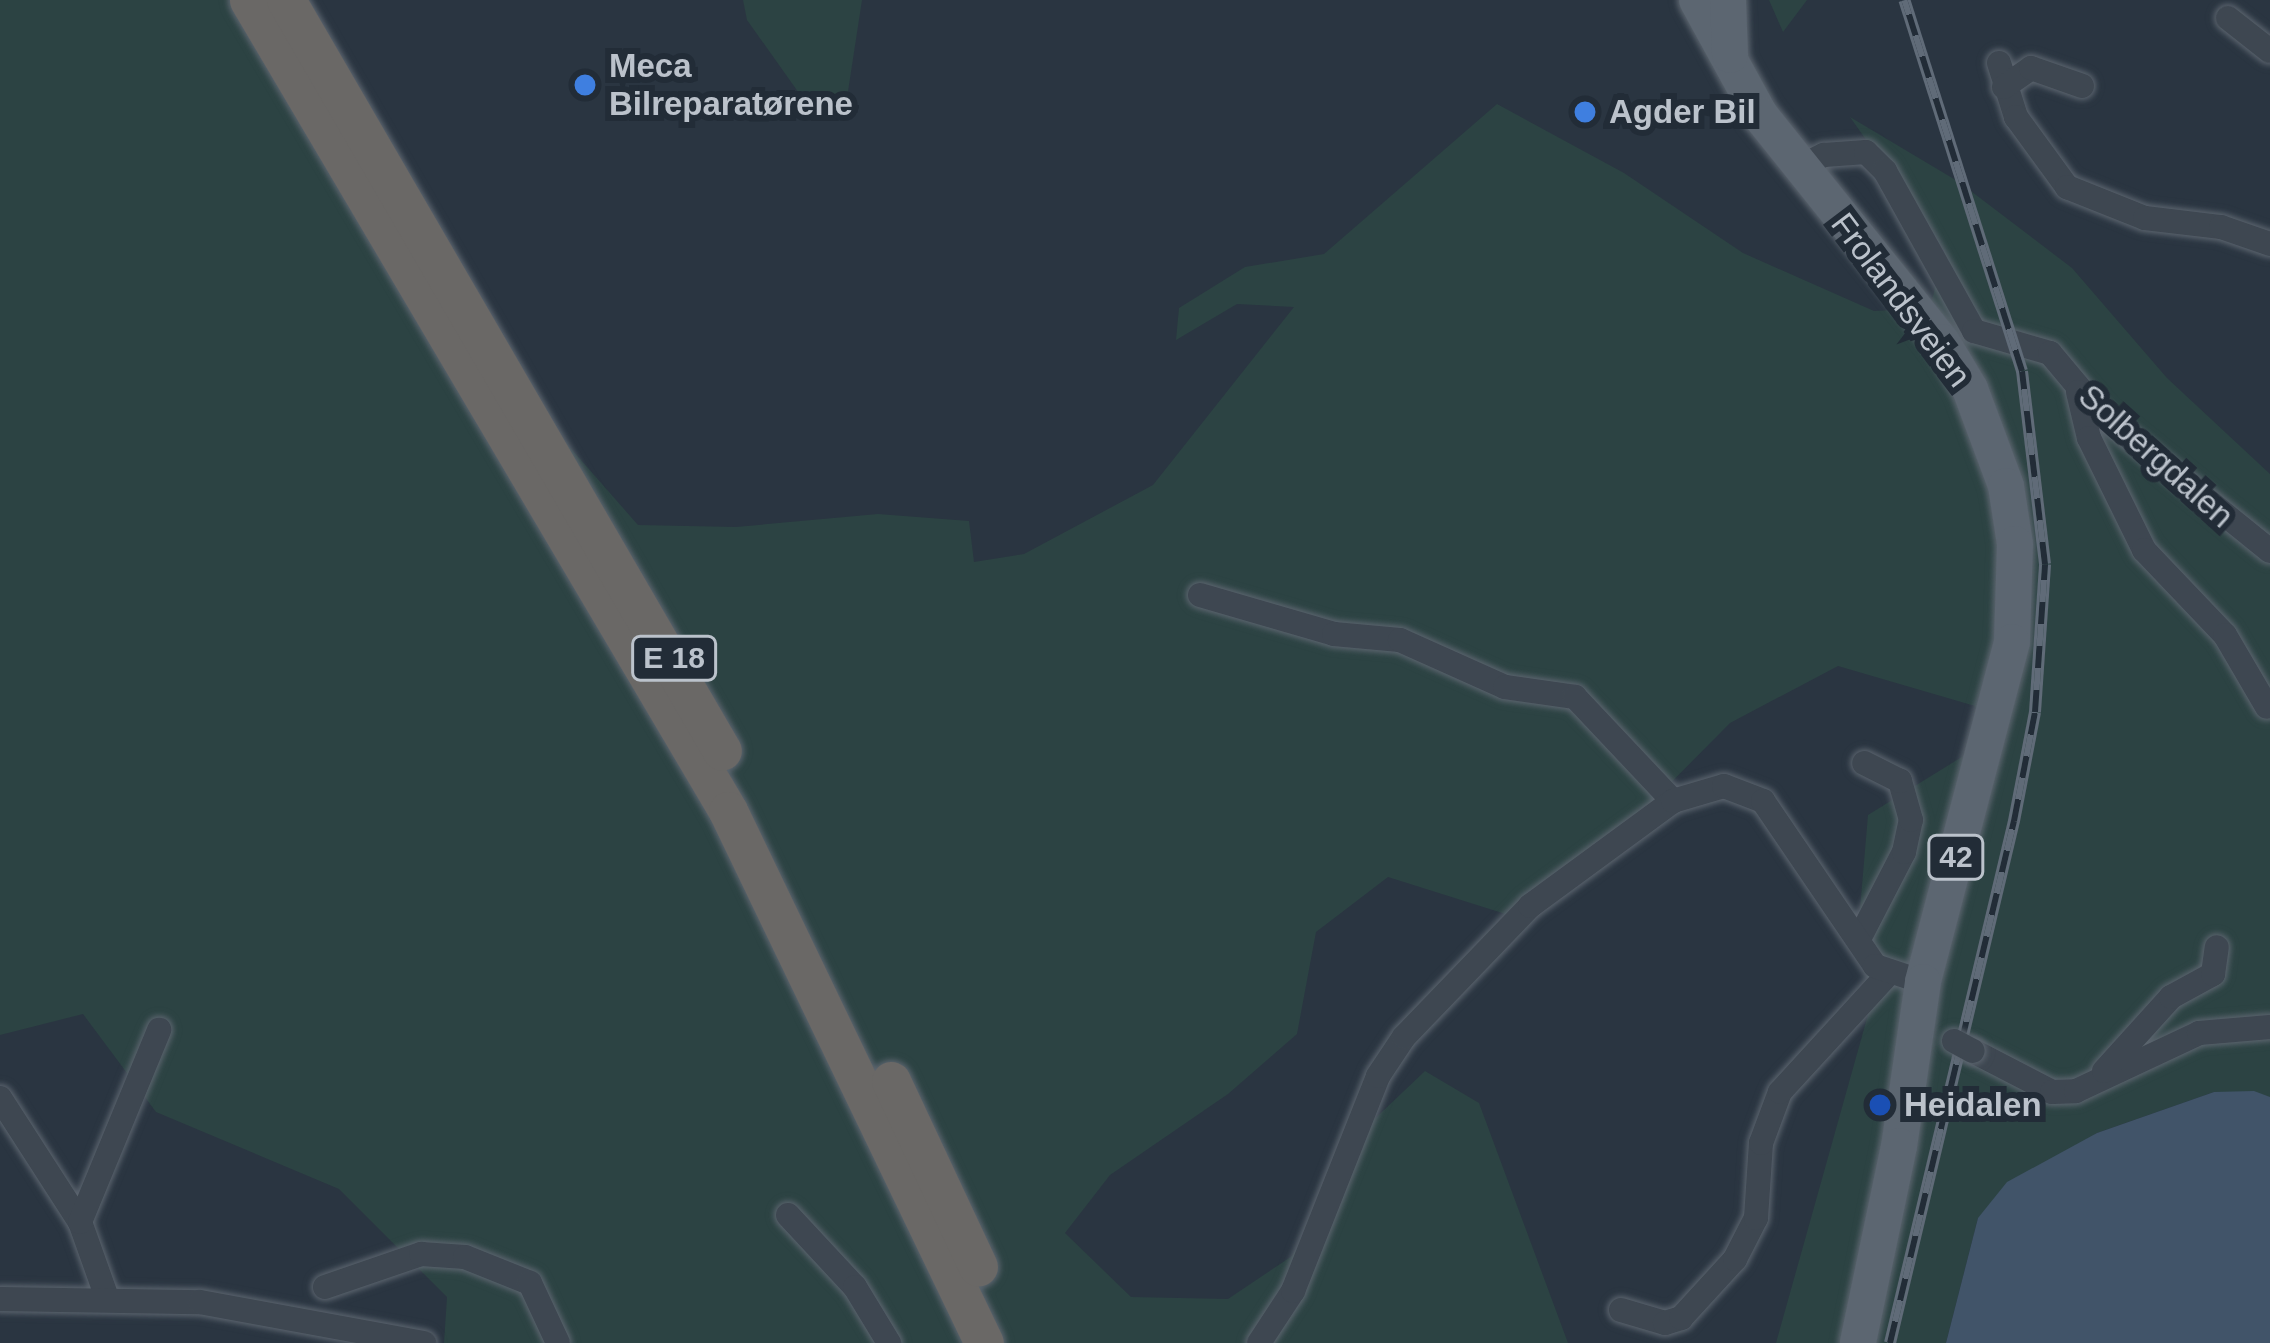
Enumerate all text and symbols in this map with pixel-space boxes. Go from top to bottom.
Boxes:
place label: Meca Bilreparatørene [609,46,853,124]
marker: Meca Bilreparatørene [572,72,598,98]
place label: Agder Bil [1609,92,1756,132]
marker: Agder Bil [1572,99,1598,125]
street label: Frolandsveien [1823,205,1979,395]
street label: Solbergdalen [2070,376,2242,536]
road number: E 18 [629,634,719,682]
road number: 42 [1926,833,1986,881]
place label: Heidalen [1904,1085,2042,1125]
marker: Heidalen [1867,1092,1893,1118]

